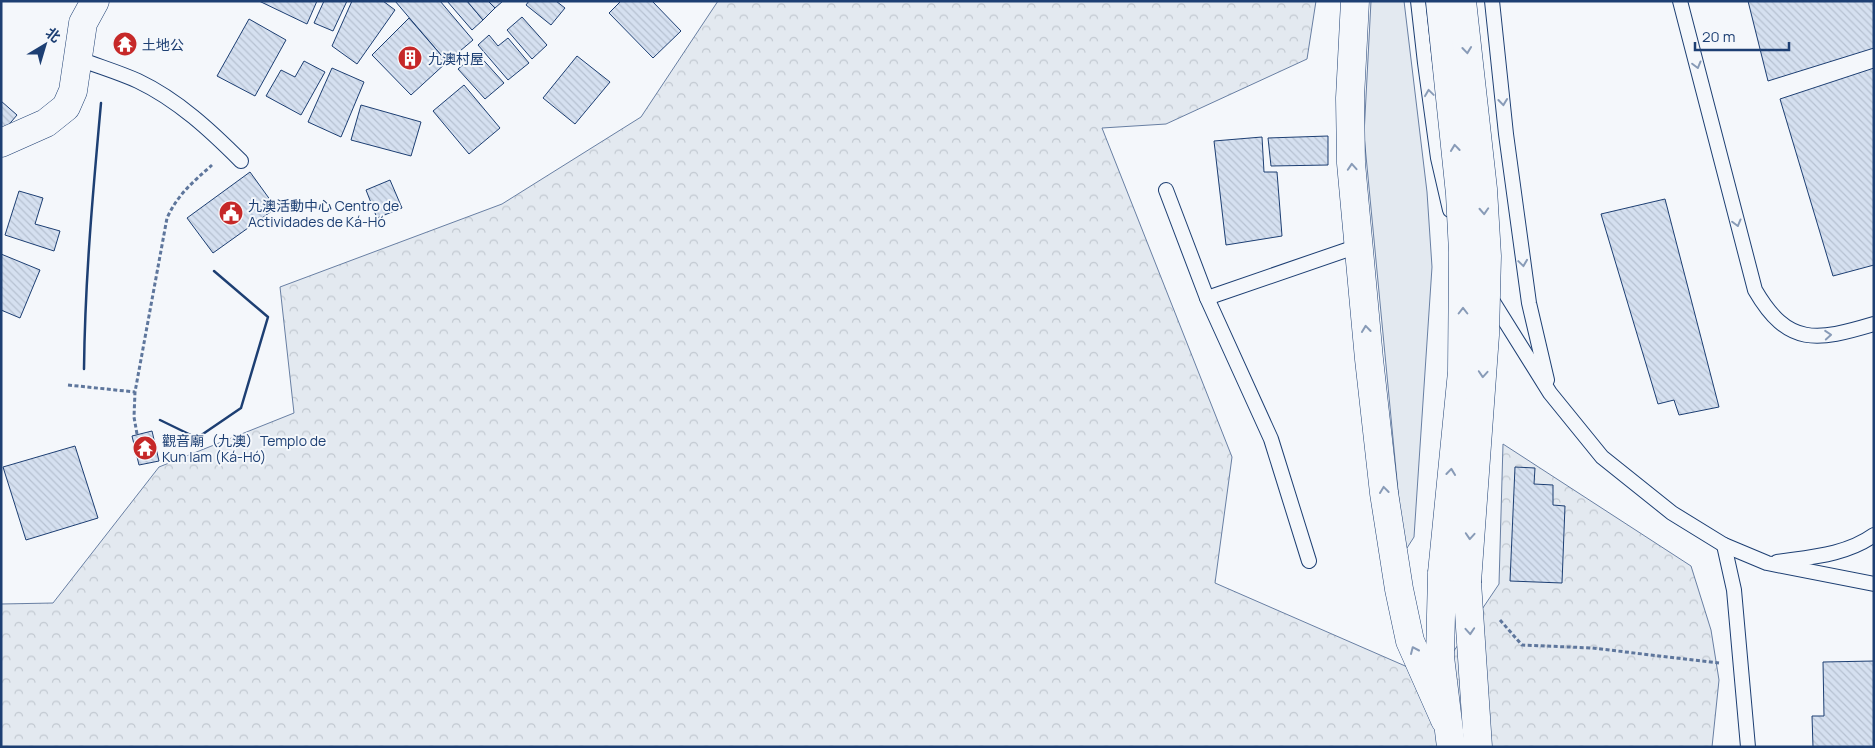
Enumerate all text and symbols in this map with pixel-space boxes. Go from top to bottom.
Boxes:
north arrow [20,20,70,70]
scale bar [1695,20,1789,52]
text: 北 [42,23,65,46]
text: 20 m [1702,26,1735,47]
temple icon: 土地公 [112,31,138,57]
place label: 土地公 [142,35,184,54]
building icon: 九澳村屋 [397,45,423,71]
one-way arrow [1462,46,1473,54]
place label: 九澳村屋 [428,49,484,68]
one-way arrow [1691,61,1701,69]
one-way arrow [1424,88,1435,96]
one-way arrow [1497,98,1508,106]
one-way arrow [1450,144,1461,152]
one-way arrow [1346,163,1357,171]
place label: 九澳活動中心 Centro de Actividades de Ká-Hó [248,196,399,231]
public building icon: 九澳活動中心 Centro de Actividades de Ká-Hó [218,200,244,226]
one-way arrow [1478,208,1489,216]
one-way arrow [1732,218,1742,226]
one-way arrow [1518,259,1528,267]
one-way arrow [1458,306,1468,314]
one-way arrow [1360,324,1371,332]
one-way arrow [1824,330,1832,341]
one-way arrow [1477,370,1488,378]
place label: 觀音廟（九澳）Templo de Kun Iam (Ká-Hó) [162,431,326,466]
temple icon: 觀音廟（九澳）Templo de Kun Iam (Ká-Hó) [132,435,158,461]
one-way arrow [1445,468,1456,476]
one-way arrow [1379,486,1390,494]
one-way arrow [1464,532,1475,540]
one-way arrow [1464,627,1475,635]
one-way arrow [1409,646,1420,655]

